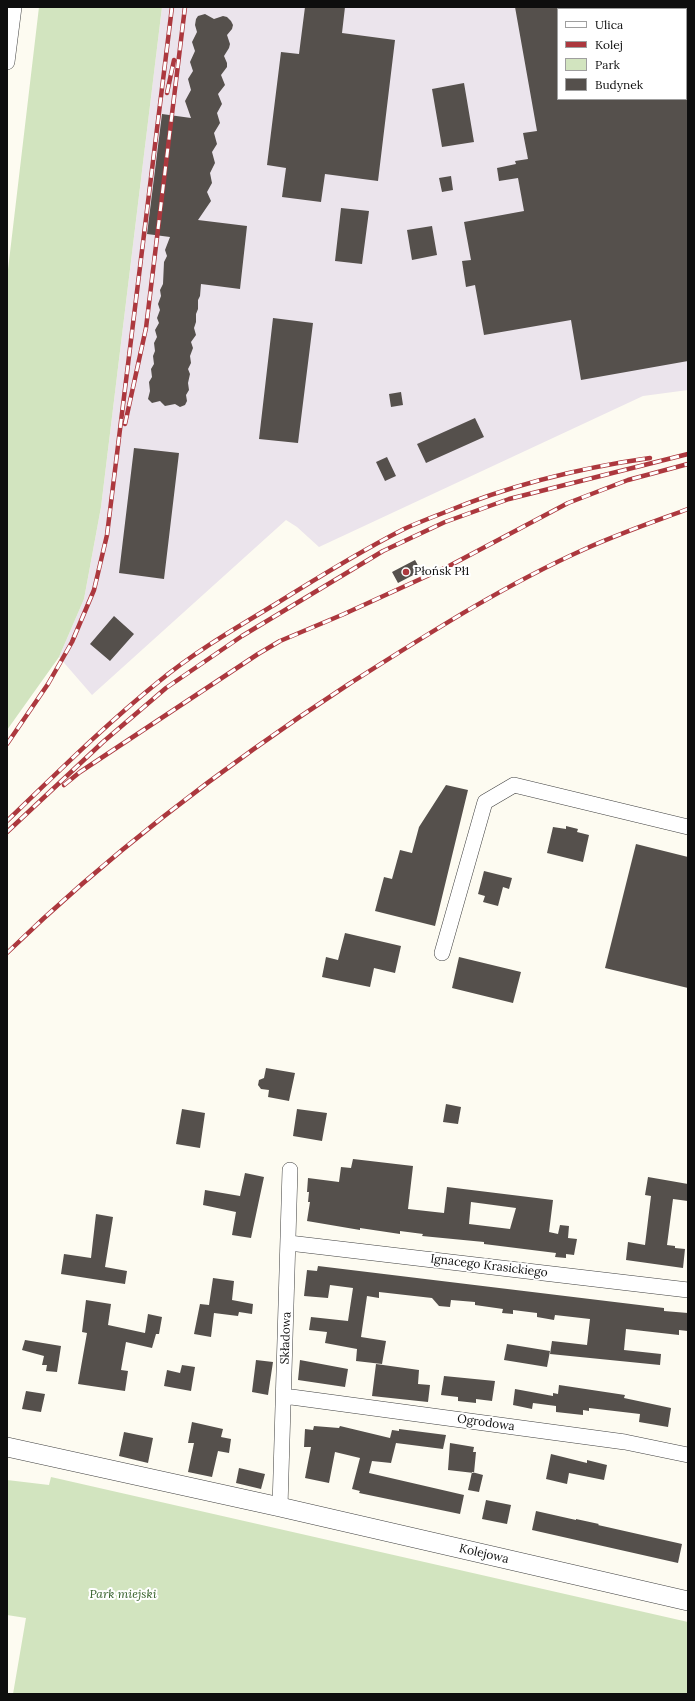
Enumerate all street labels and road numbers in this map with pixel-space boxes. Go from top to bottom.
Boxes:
street label: Ignacego Krasickiego [429,1252,549,1280]
street label: Składowa [278,1311,294,1365]
street label: Ogrodowa [456,1412,516,1434]
street label: Kolejowa [458,1541,510,1567]

